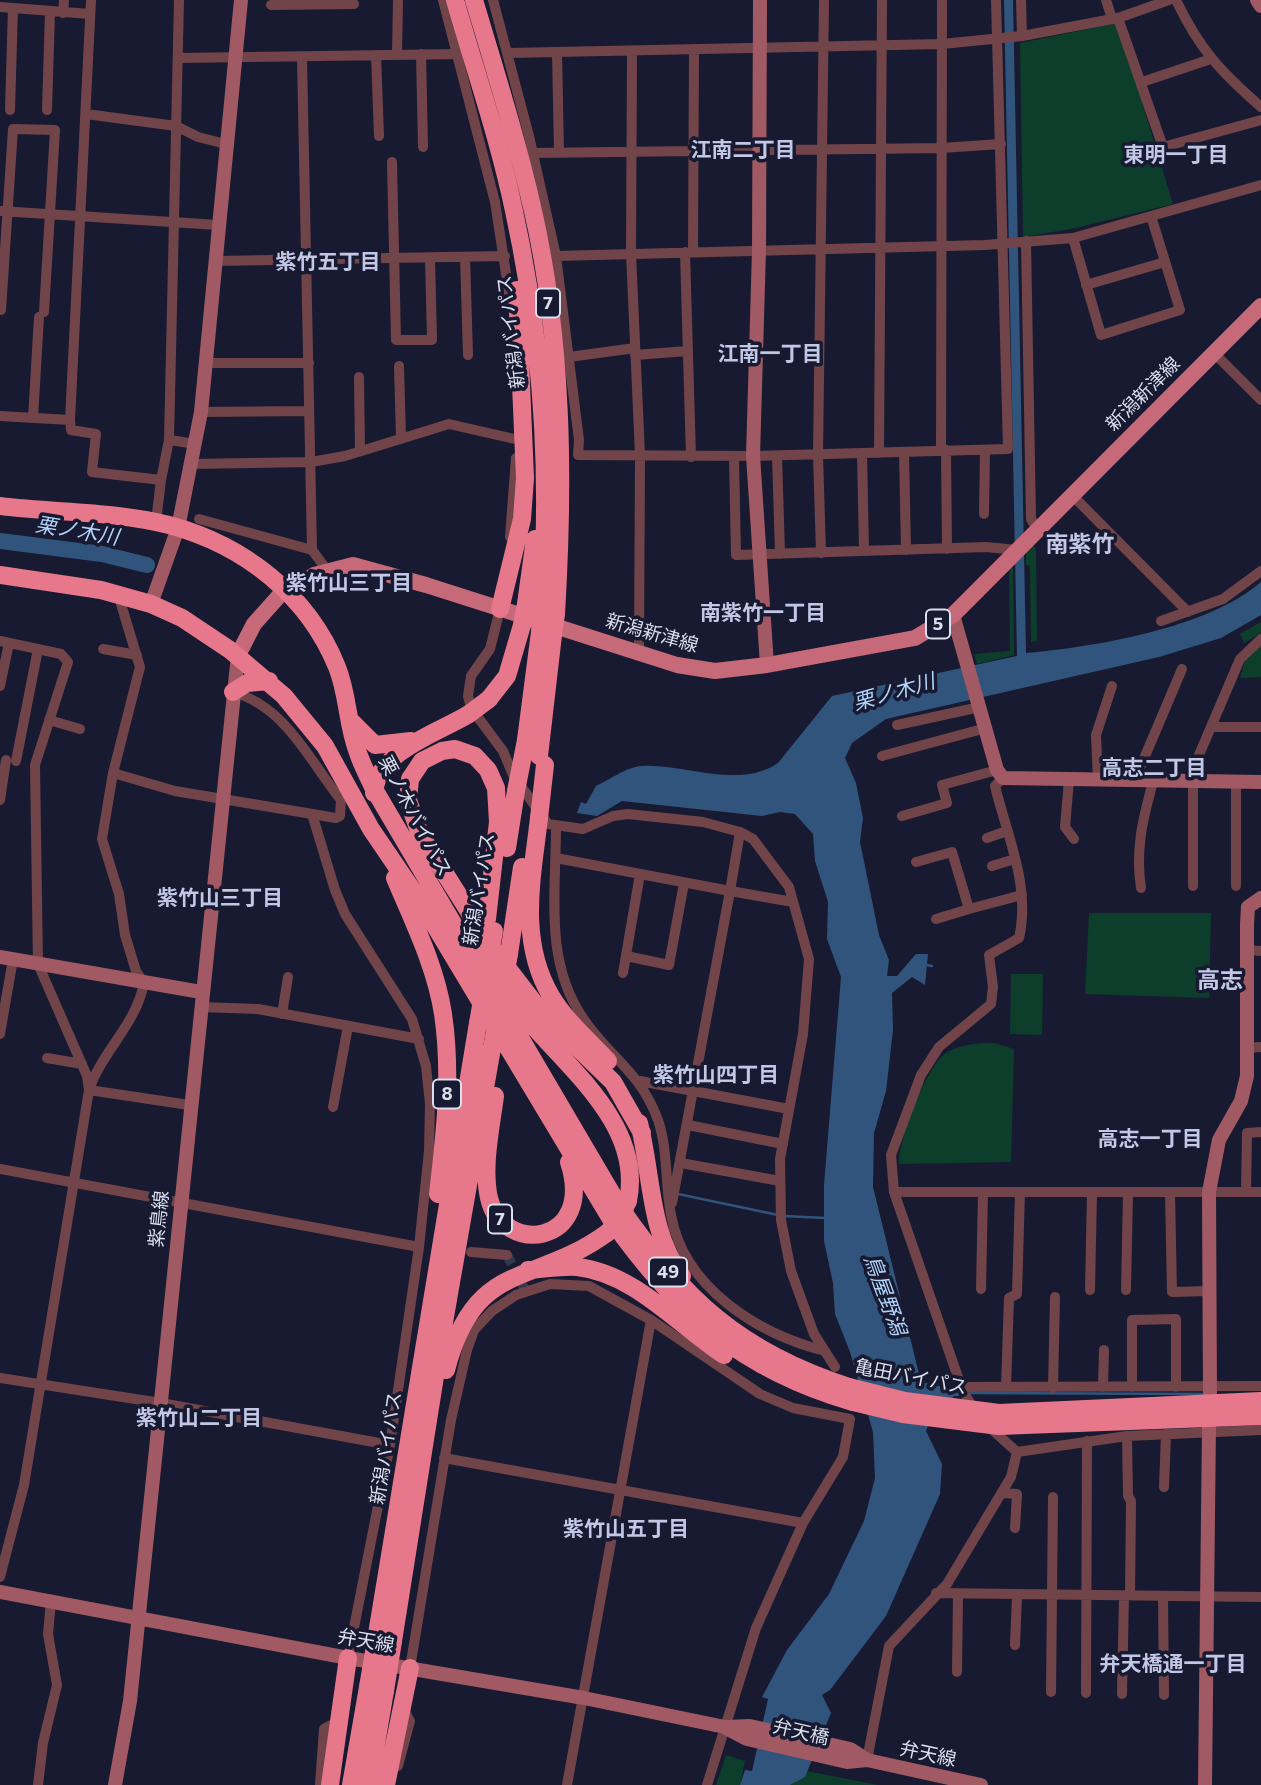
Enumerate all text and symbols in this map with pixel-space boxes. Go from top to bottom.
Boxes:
district label: 江南二丁目 [691,137,795,163]
district label: 東明一丁目 [1124,142,1228,168]
district label: 紫竹五丁目 [276,249,380,275]
street label: 新潟バイパス [493,274,529,390]
road number: 7 [536,288,560,318]
district label: 江南一丁目 [718,341,822,367]
street label: 新潟新津線 [1101,352,1185,436]
water label: 栗ノ木川 [34,512,120,550]
district label: 南紫竹 [1046,530,1114,558]
district label: 紫竹山三丁目 [286,570,412,596]
district label: 南紫竹一丁目 [700,600,826,626]
street label: 新潟新津線 [603,609,701,657]
road number: 5 [926,610,950,638]
water label: 栗ノ木川 [850,668,938,716]
street label: 栗ノ木バイパス [374,752,456,880]
district label: 高志二丁目 [1102,755,1206,781]
street label: 新潟バイパス [459,831,499,947]
district label: 紫竹山三丁目 [157,885,283,911]
district label: 高志 [1197,966,1243,994]
district label: 紫竹山四丁目 [653,1062,779,1088]
road number: 8 [433,1079,461,1108]
district label: 高志一丁目 [1098,1126,1202,1152]
street label: 紫鳥線 [145,1189,173,1249]
road number: 7 [488,1204,512,1234]
water label: 鳥屋野潟 [859,1251,911,1339]
road number: 49 [649,1258,687,1287]
street label: 亀田バイパス [853,1355,969,1399]
street label: 新潟バイパス [366,1390,406,1506]
district label: 紫竹山二丁目 [136,1405,262,1431]
district label: 紫竹山五丁目 [563,1516,689,1542]
street label: 弁天線 [336,1625,396,1657]
district label: 弁天橋通一丁目 [1100,1651,1246,1677]
street label: 弁天橋 [771,1714,831,1750]
street label: 弁天線 [898,1737,958,1771]

